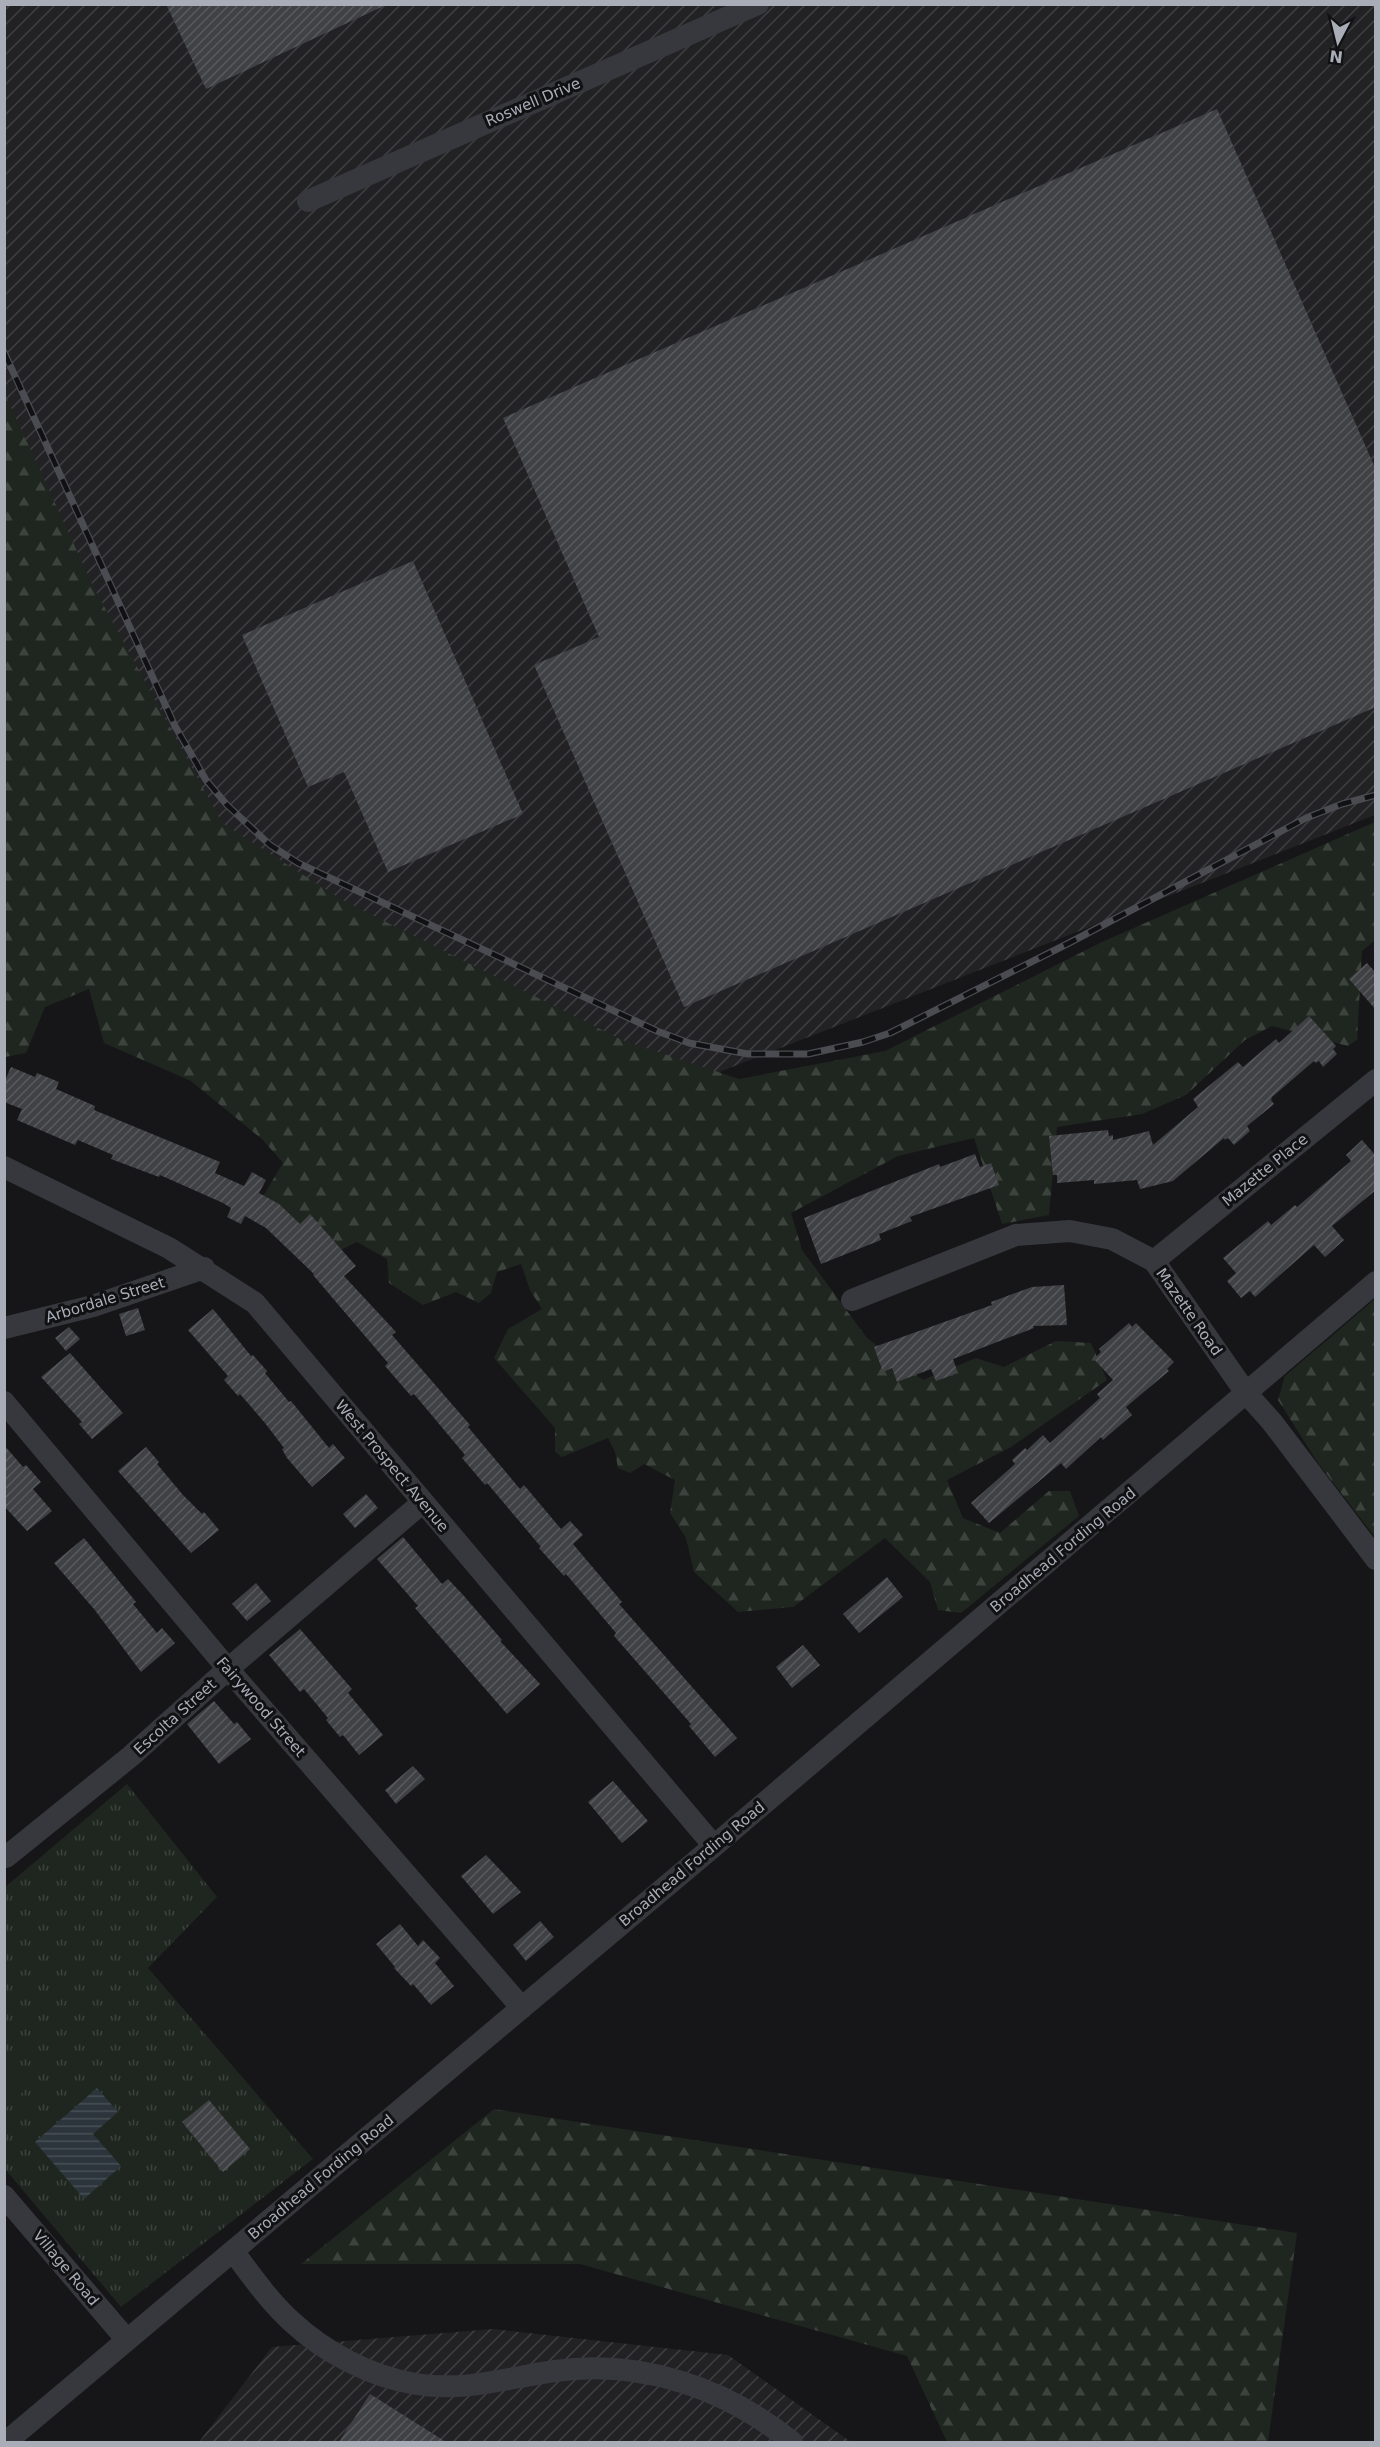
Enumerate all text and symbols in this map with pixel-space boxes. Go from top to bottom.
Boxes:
north arrow [1308,12,1368,72]
text: N [1328,46,1344,67]
street label: Roswell Drive [483,74,583,130]
street label: Mazette Place [1219,1130,1311,1210]
street label: Mazette Road [1152,1265,1226,1359]
street label: Arbordale Street [43,1273,167,1327]
street label: West Prospect Avenue [332,1396,452,1536]
street label: Broadhead Fording Road [987,1484,1139,1616]
street label: Fairywood Street [213,1653,309,1761]
street label: Escolta Street [130,1675,220,1759]
street label: Broadhead Fording Road [616,1798,768,1930]
street label: Broadhead Fording Road [245,2111,397,2243]
street label: Village Road [29,2227,103,2309]

